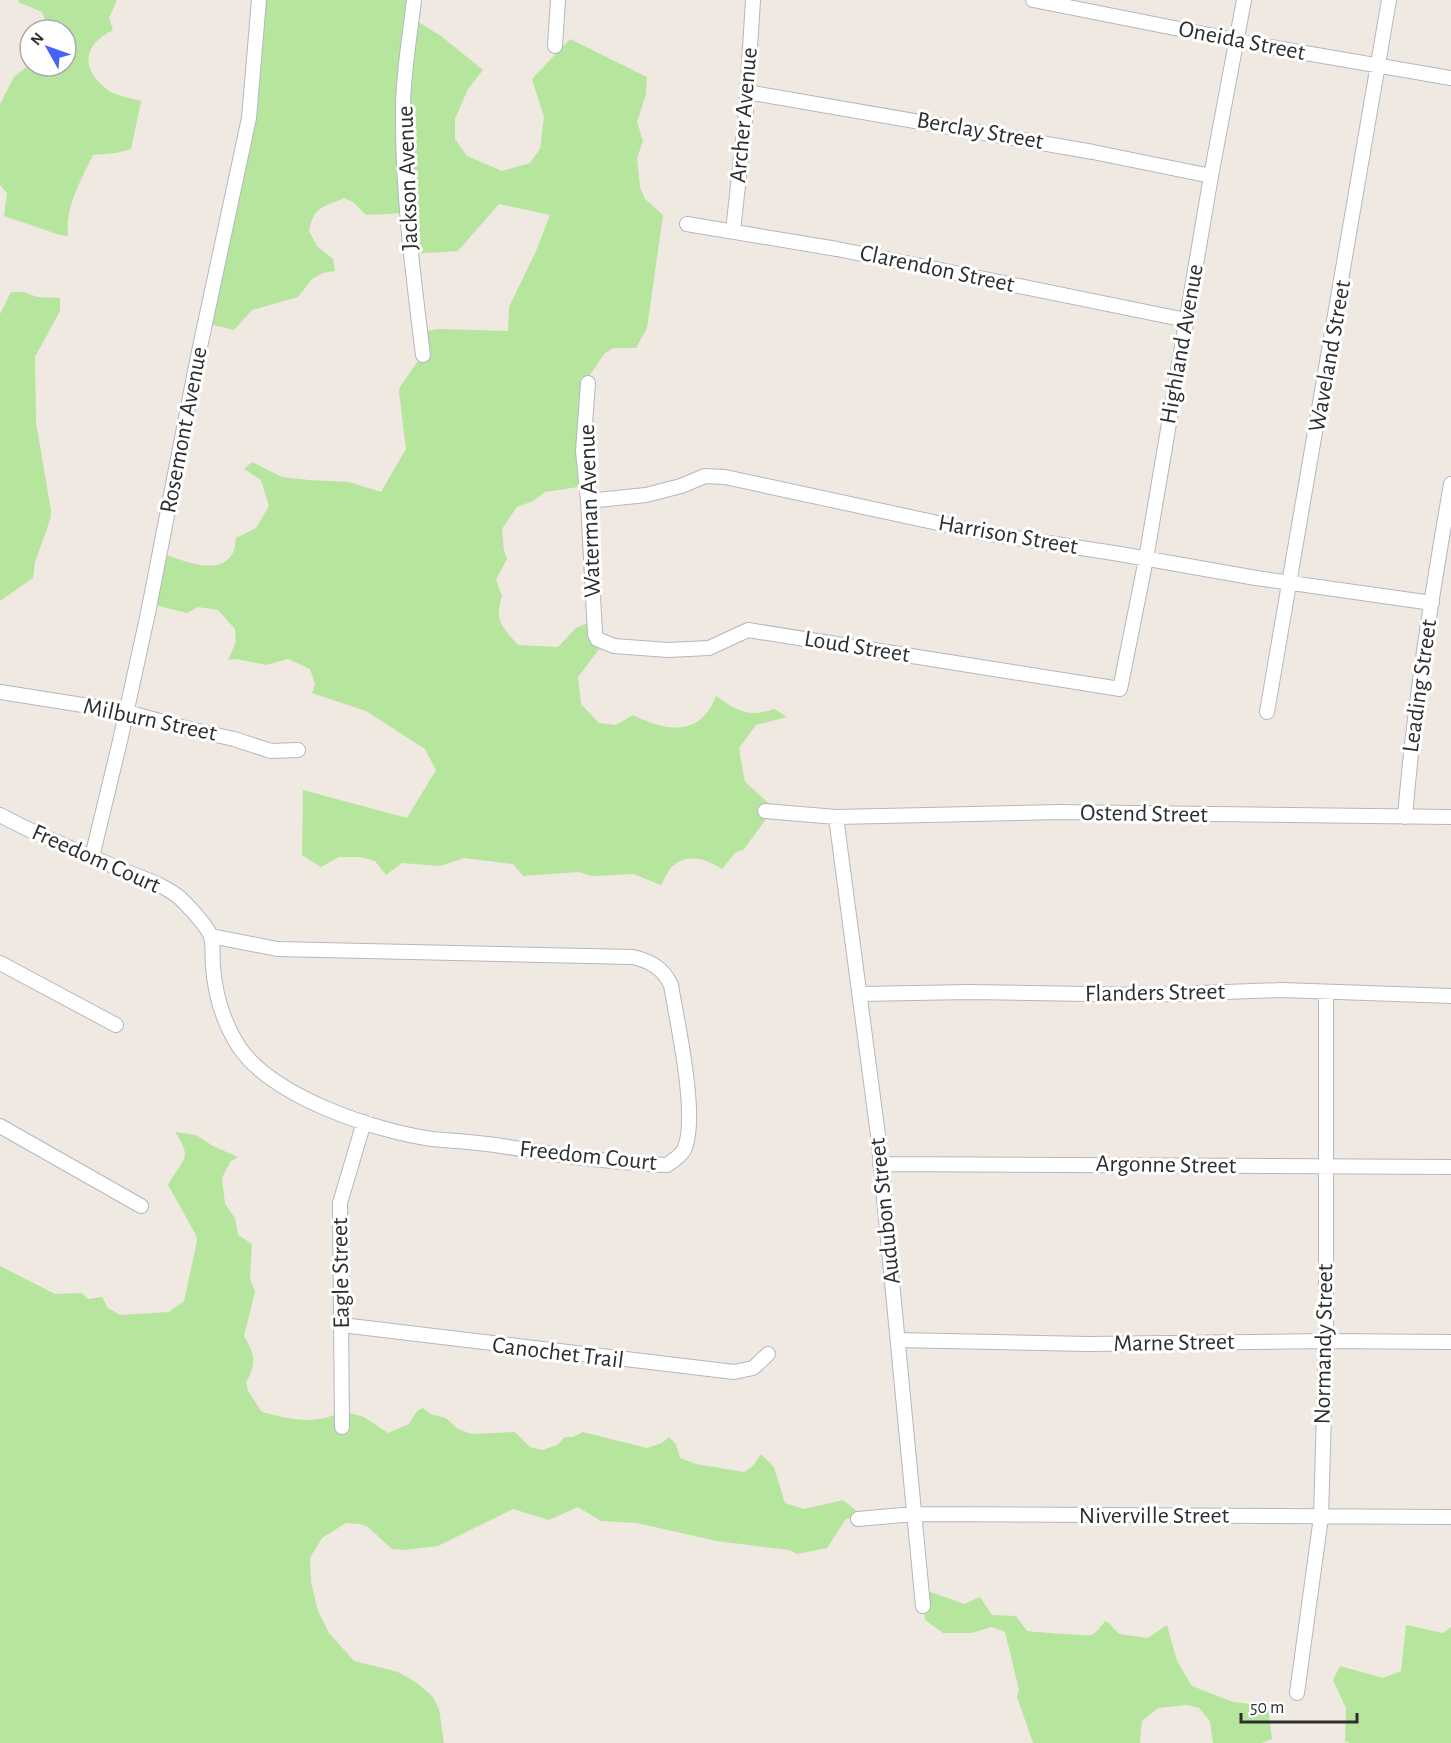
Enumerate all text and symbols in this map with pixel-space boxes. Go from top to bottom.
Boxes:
street label: Oneida Street [1177,17,1308,65]
north arrow [18,18,78,78]
text: N [28,30,47,48]
street label: Archer Avenue [726,46,762,184]
street label: Jackson Avenue [393,105,423,251]
street label: Berclay Street [915,108,1045,154]
street label: Clarendon Street [858,241,1017,297]
street label: Highland Avenue [1156,262,1208,426]
street label: Waveland Street [1305,278,1355,434]
street label: Rosemont Avenue [156,345,212,515]
street label: Waterman Avenue [575,424,605,598]
street label: Harrison Street [936,511,1080,559]
street label: Leading Street [1399,617,1441,754]
street label: Loud Street [803,627,912,667]
street label: Milburn Street [81,694,219,746]
street label: Ostend Street [1080,801,1208,827]
street label: Freedom Court [28,820,164,898]
street label: Flanders Street [1085,980,1226,1006]
street label: Audubon Street [865,1136,905,1285]
street label: Freedom Court [518,1137,658,1175]
street label: Argonne Street [1095,1152,1237,1178]
street label: Eagle Street [328,1217,354,1329]
street label: Normandy Street [1311,1263,1337,1425]
street label: Marne Street [1113,1330,1235,1356]
street label: Canochet Trail [491,1333,625,1373]
street label: Niverville Street [1079,1504,1230,1528]
scale bar [1241,1686,1356,1724]
text: 50 m [1250,1699,1284,1717]

